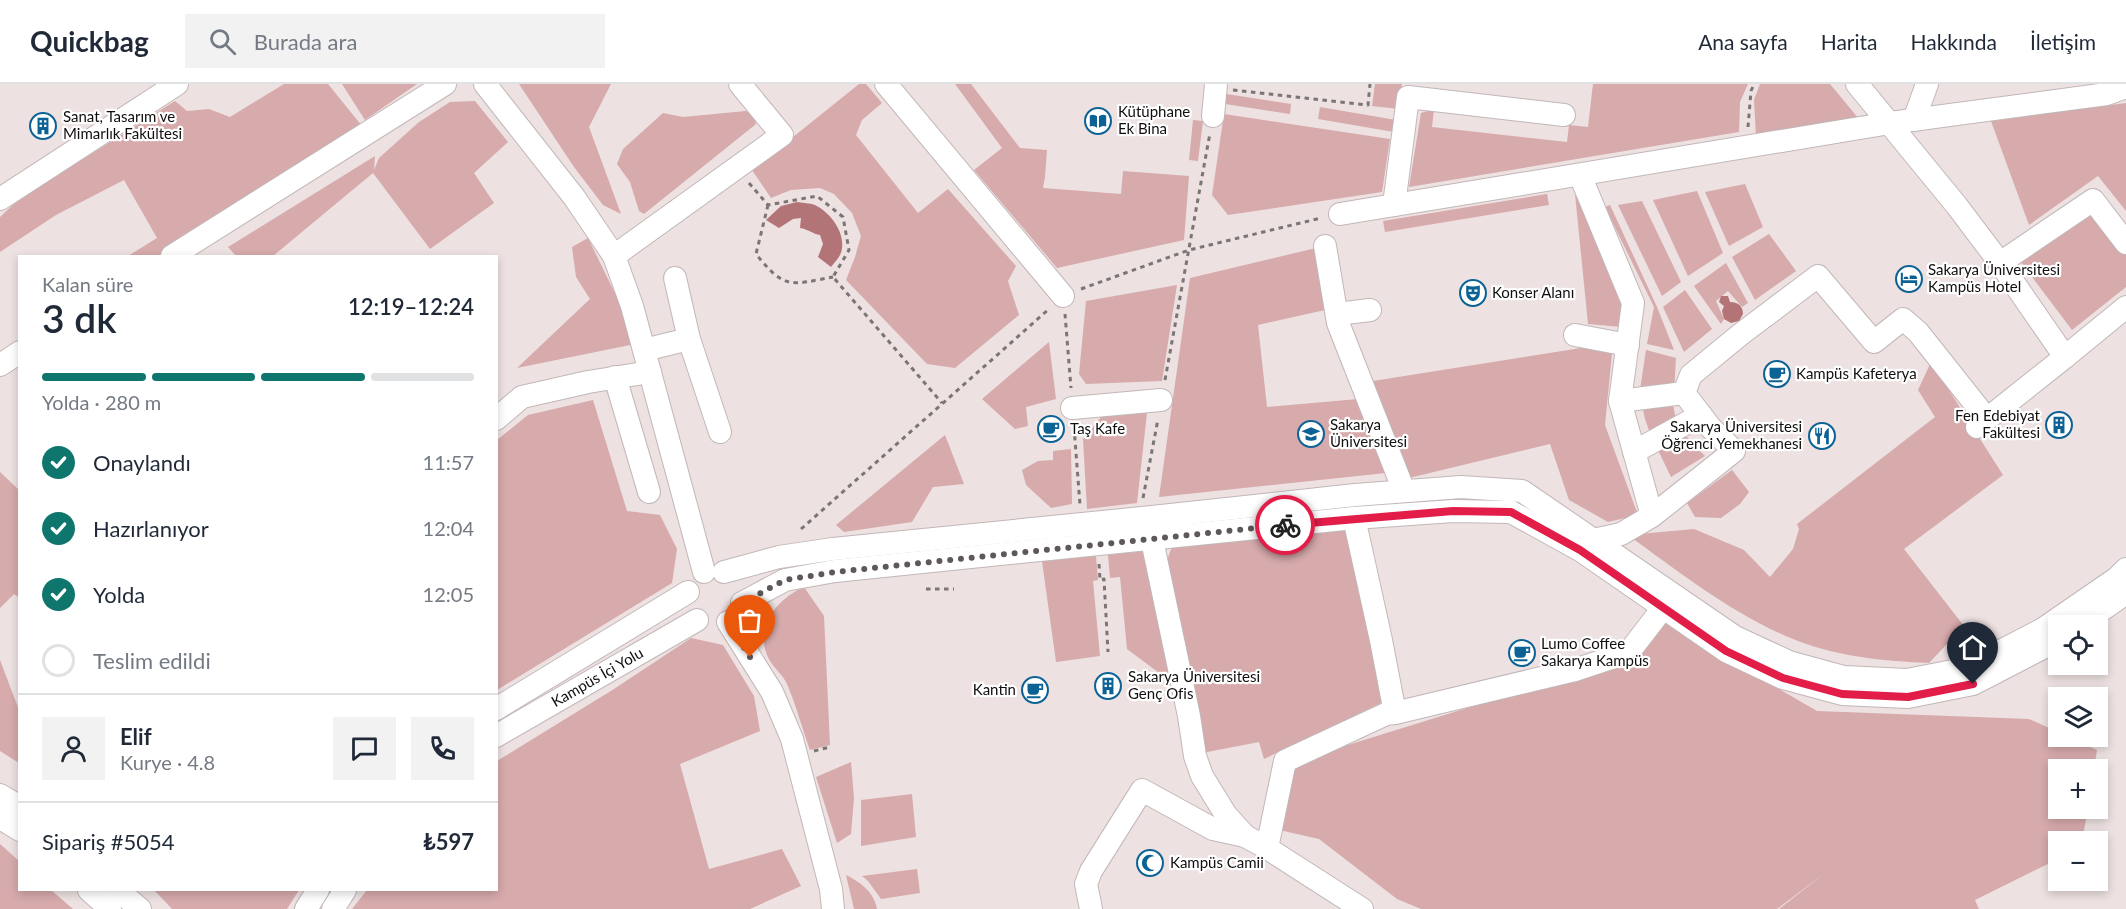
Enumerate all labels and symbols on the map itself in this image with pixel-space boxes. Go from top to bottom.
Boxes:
place label: Kütüphane Ek Bina [1118,102,1190,137]
library icon: Kütüphane Ek Bina [1083,106,1113,136]
place label: Sanat, Tasarım ve Mimarlık Fakültesi [63,107,182,142]
building icon: Sanat, Tasarım ve Mimarlık Fakültesi [28,111,58,141]
place label: Sakarya Üniversitesi Kampüs Hotel [1928,260,2060,295]
hotel icon: Sakarya Üniversitesi Kampüs Hotel [1894,264,1924,294]
theatre icon: Konser Alanı [1458,278,1488,308]
place label: Konser Alanı [1492,283,1574,301]
cafe icon: Kampüs Kafeterya [1762,359,1792,389]
place label: Kampüs Kafeterya [1796,364,1917,382]
place label: Fen Edebiyat Fakültesi [1955,406,2041,441]
building icon: Fen Edebiyat Fakültesi [2044,410,2074,440]
cafe icon: Taş Kafe [1036,414,1066,444]
place label: Sakarya Üniversitesi [1330,415,1407,450]
place label: Sakarya Üniversitesi Öğrenci Yemekhanesi [1661,417,1802,452]
place label: Taş Kafe [1070,419,1125,437]
school or university icon: Sakarya Üniversitesi [1296,419,1326,449]
restaurant icon: Sakarya Üniversitesi Öğrenci Yemekhanesi [1807,421,1837,451]
courier [1255,495,1315,555]
pin [724,595,775,657]
pin [1947,622,1998,684]
place label: Lumo Coffee Sakarya Kampüs [1541,634,1649,669]
cafe icon: Lumo Coffee Sakarya Kampüs [1507,638,1537,668]
street label: Kampüs İçi Yolu [548,643,646,710]
place label: Sakarya Üniversitesi Genç Ofis [1128,667,1260,702]
building icon: Sakarya Üniversitesi Genç Ofis [1093,671,1123,701]
cafe icon: Kantin [1020,675,1050,705]
place label: Kantin [973,680,1016,698]
mosque icon: Kampüs Camii [1135,848,1165,878]
place label: Kampüs Camii [1170,853,1264,871]

